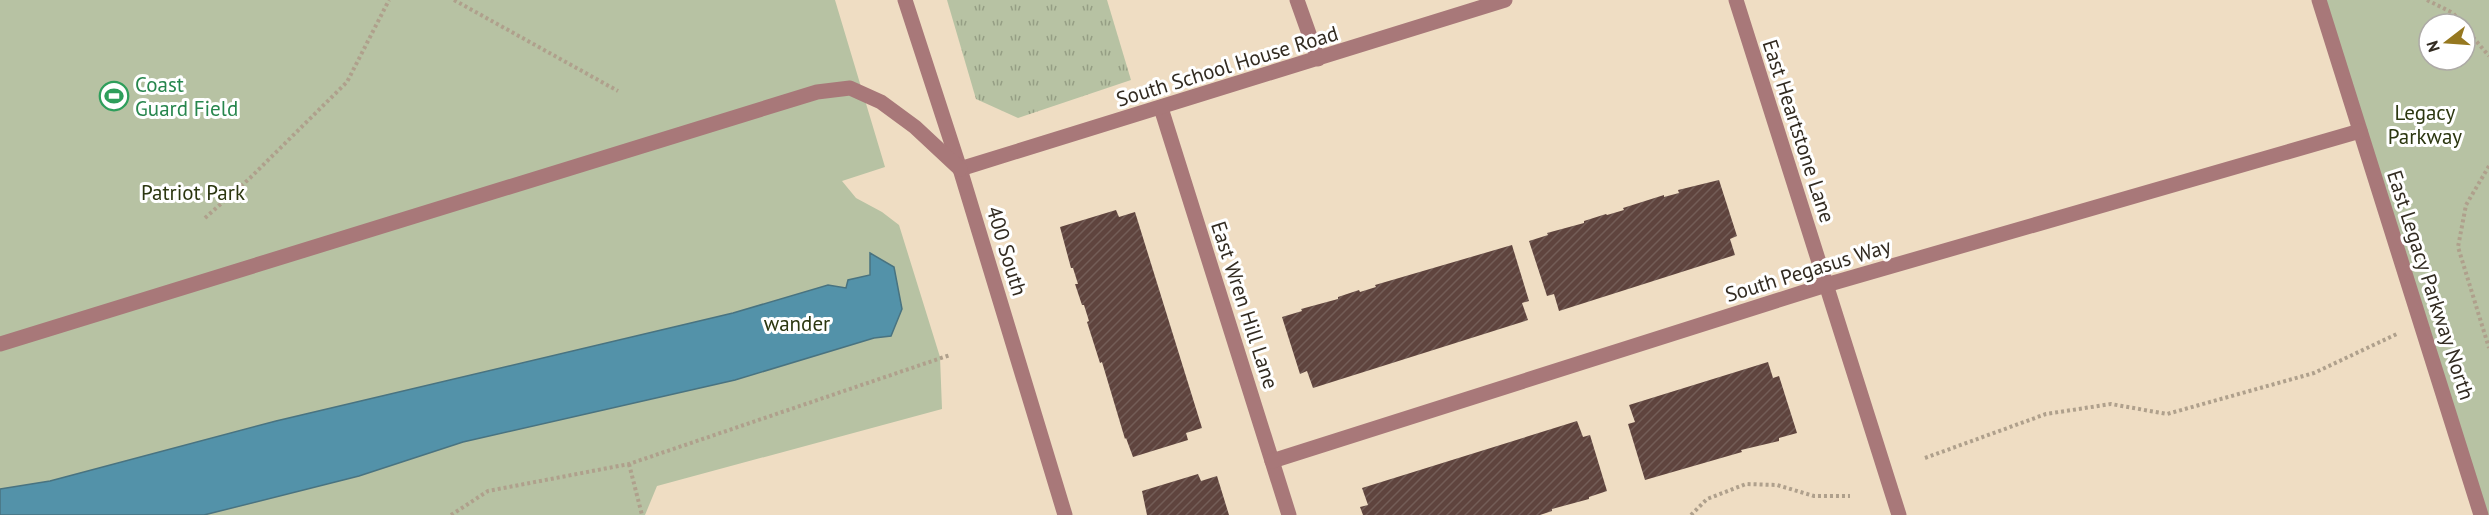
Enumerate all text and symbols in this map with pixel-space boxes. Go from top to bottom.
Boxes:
north arrow [2417,12,2477,72]
street label: South School House Road [1113,19,1341,113]
street label: East Heartstone Lane [1757,36,1841,226]
text: N [2422,38,2444,54]
place label: Coast Guard Field [135,71,238,122]
sports icon: Coast Guard Field [98,80,130,112]
park label: Legacy Parkway [2388,99,2462,150]
street label: East Legacy Parkway North [2381,167,2481,403]
park label: Patriot Park [141,179,245,206]
street label: 400 South [981,203,1033,299]
street label: East Wren Hill Lane [1205,218,1285,392]
street label: South Pegasus Way [1722,232,1894,308]
park label: wander [764,310,830,337]

